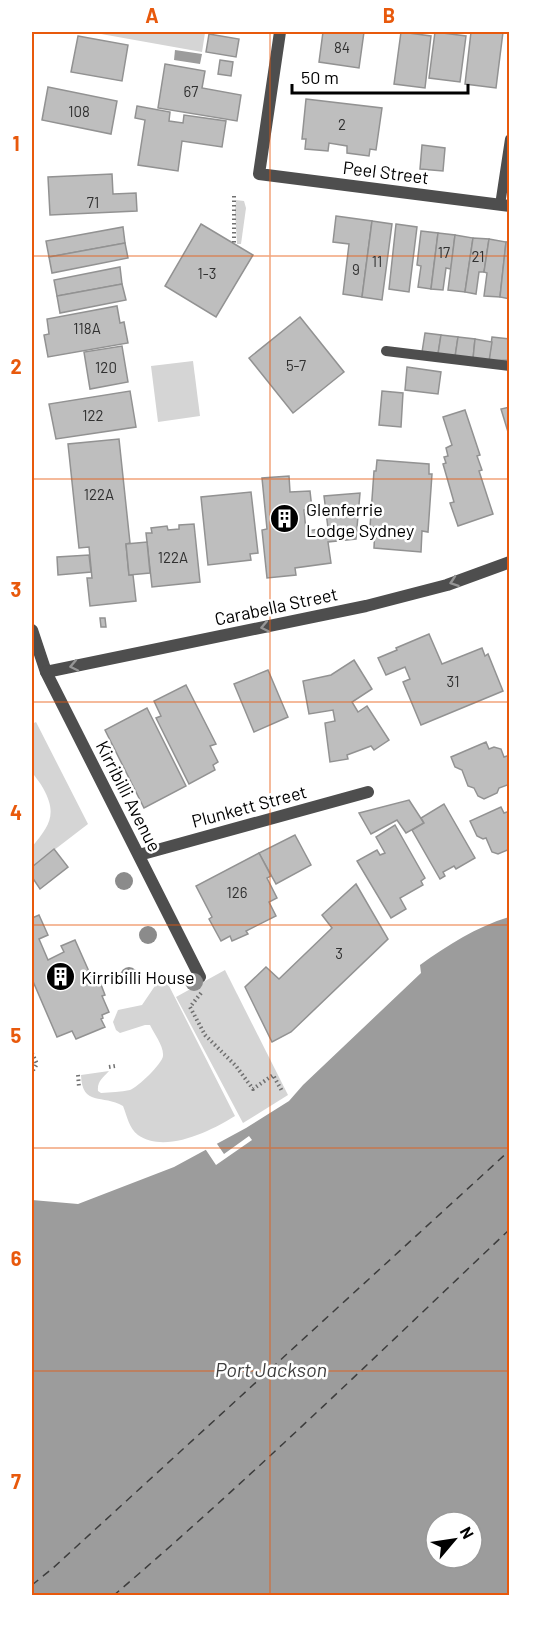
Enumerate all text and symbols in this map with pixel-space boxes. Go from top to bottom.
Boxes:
text: A [145,3,159,27]
text: B [383,3,395,27]
house number: 84 [334,38,350,56]
scale bar [292,57,468,95]
text: 50 m [301,66,339,88]
house number: 67 [184,82,198,100]
house number: 108 [68,102,90,120]
house number: 2 [338,115,346,133]
text: 1 [12,131,20,155]
street label: Peel Street [342,156,430,188]
house number: 71 [87,193,99,211]
house number: 17 [438,243,450,261]
house number: 21 [471,247,485,265]
house number: 11 [372,252,382,270]
house number: 9 [352,260,360,278]
house number: 1-3 [198,264,216,282]
house number: 118A [73,319,101,337]
text: 2 [10,354,22,378]
house number: 5-7 [286,356,306,374]
house number: 120 [95,358,117,376]
house number: 122 [82,406,104,424]
house number: 122A [84,485,114,503]
place label: Glenferrie Lodge Sydney [306,498,414,541]
building icon: Glenferrie Lodge Sydney [269,503,301,535]
house number: 122A [158,548,188,566]
one-way arrow [449,574,460,587]
text: 3 [11,577,21,601]
street label: Carabella Street [212,582,340,630]
one-way arrow [260,620,270,633]
one-way arrow [69,659,79,672]
house number: 31 [447,672,459,690]
street label: Kirribilli Avenue [92,737,166,855]
street label: Plunkett Street [189,780,309,832]
text: 4 [10,800,22,824]
house number: 126 [226,883,248,901]
house number: 3 [335,944,343,962]
building icon: Kirribilli House [44,961,76,993]
place label: Kirribilli House [81,966,195,988]
text: 5 [11,1023,22,1047]
text: 6 [11,1246,22,1270]
water label: Port Jackson [215,1357,327,1381]
text: 7 [11,1469,21,1493]
north arrow [424,1510,484,1570]
text: N [457,1523,478,1542]

